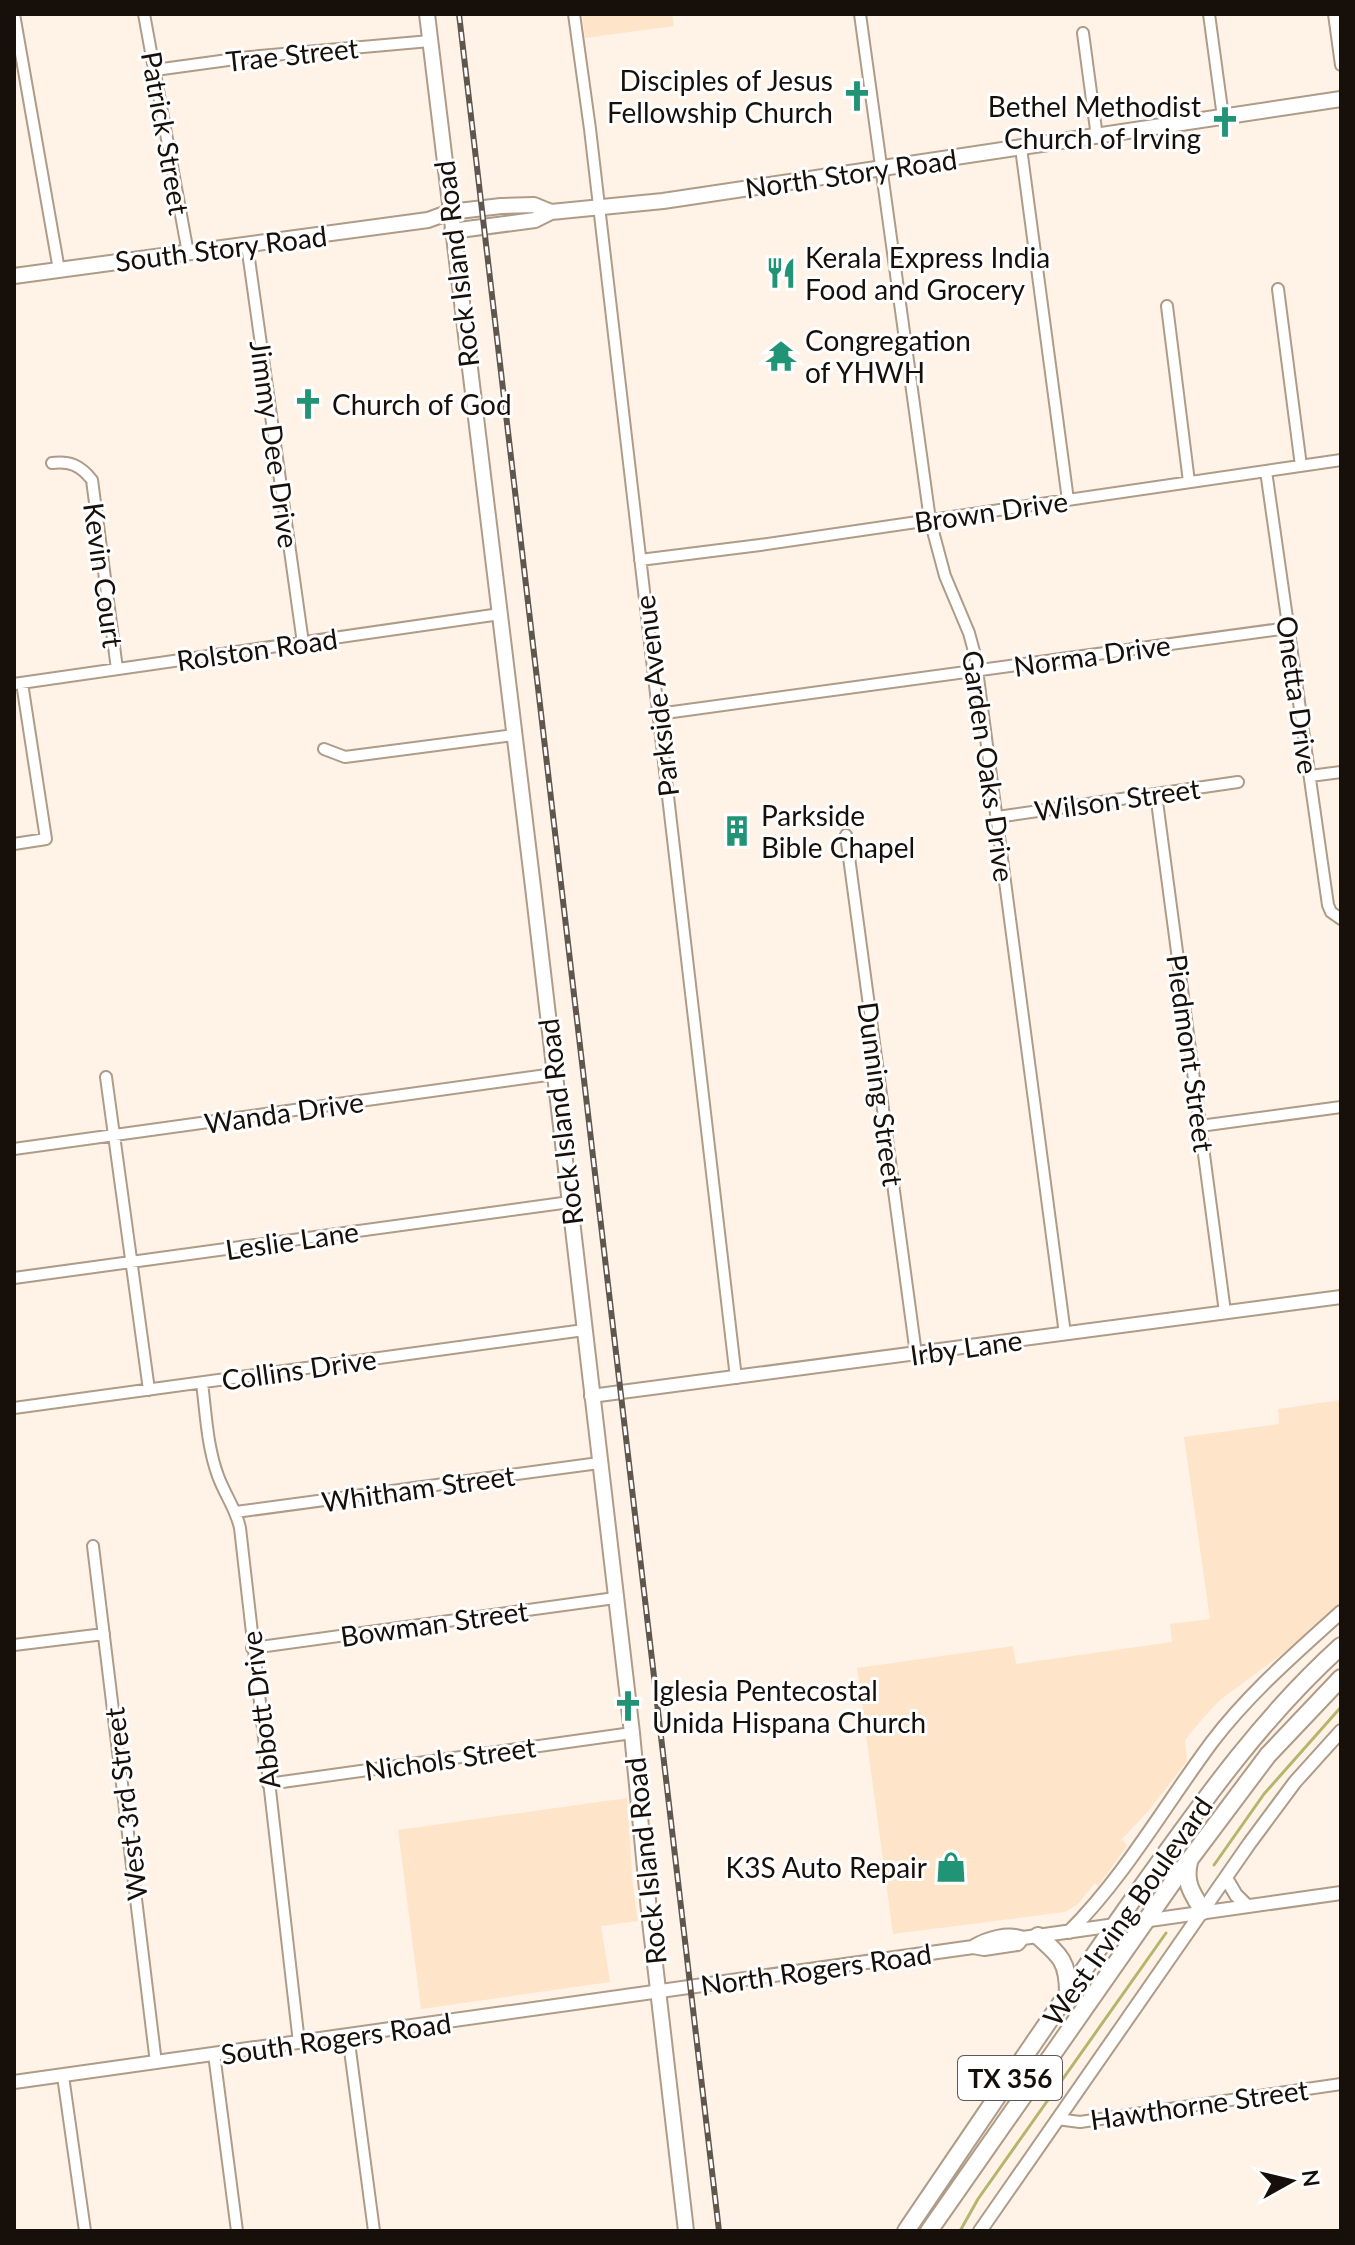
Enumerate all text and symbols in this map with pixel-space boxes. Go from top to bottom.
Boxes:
street label: Trae Street [224,30,360,78]
street label: Patrick Street [135,49,197,217]
place label: Disciples of Jesus Fellowship Church [607,63,833,129]
church icon: Disciples of Jesus Fellowship Church [840,79,874,113]
place label: Bethel Methodist Church of Irving [988,89,1201,155]
church icon: Bethel Methodist Church of Irving [1208,105,1242,139]
street label: North Story Road [743,141,959,205]
street label: Rock Island Road [426,159,486,369]
street label: South Story Road [113,218,329,278]
place label: Kerala Express India Food and Grocery [805,240,1050,306]
restaurant icon: Kerala Express India Food and Grocery [764,256,798,290]
place label: Congregation of YHWH [805,323,971,389]
street label: Jimmy Dee Drive [244,338,306,550]
temple icon: Congregation of YHWH [764,339,798,373]
church icon: Church of God [291,387,325,421]
place label: Church of God [332,387,512,421]
street label: Brown Drive [912,483,1070,539]
street label: Kevin Court [77,500,131,650]
street label: Parkside Avenue [627,593,685,799]
street label: Onetta Drive [1270,614,1326,776]
street label: Rolston Road [174,621,340,677]
street label: Norma Drive [1011,627,1173,683]
street label: Garden Oaks Drive [956,648,1022,884]
street label: Wilson Street [1032,771,1202,827]
place label: Parkside Bible Chapel [761,798,915,864]
building icon: Parkside Bible Chapel [720,814,754,848]
street label: Piedmont Street [1160,952,1222,1154]
street label: Dunning Street [851,1000,911,1188]
street label: Rock Island Road [530,1017,590,1227]
street label: Wanda Drive [202,1084,366,1140]
street label: Leslie Lane [223,1214,361,1266]
street label: Irby Lane [908,1322,1024,1372]
street label: Collins Drive [219,1341,379,1397]
street label: Whitham Street [319,1458,517,1518]
street label: Bowman Street [338,1593,530,1653]
street label: Abbott Drive [233,1629,287,1791]
place label: Iglesia Pentecostal Unida Hispana Church [652,1673,926,1739]
church icon: Iglesia Pentecostal Unida Hispana Church [611,1689,645,1723]
street label: West 3rd Street [96,1706,154,1902]
street label: Nichols Street [362,1729,538,1787]
street label: Rock Island Road [617,1756,673,1966]
street label: West Irving Boulevard [1035,1790,1219,2032]
place label: K3S Auto Repair [726,1850,927,1884]
shop icon: K3S Auto Repair [934,1850,968,1884]
street label: North Rogers Road [698,1936,934,2002]
street label: South Rogers Road [219,2005,453,2071]
road number: TX 356 [958,2056,1062,2100]
street label: Hawthorne Street [1088,2072,1310,2136]
north arrow [1251,2141,1331,2221]
text: N [1297,2168,1326,2188]

